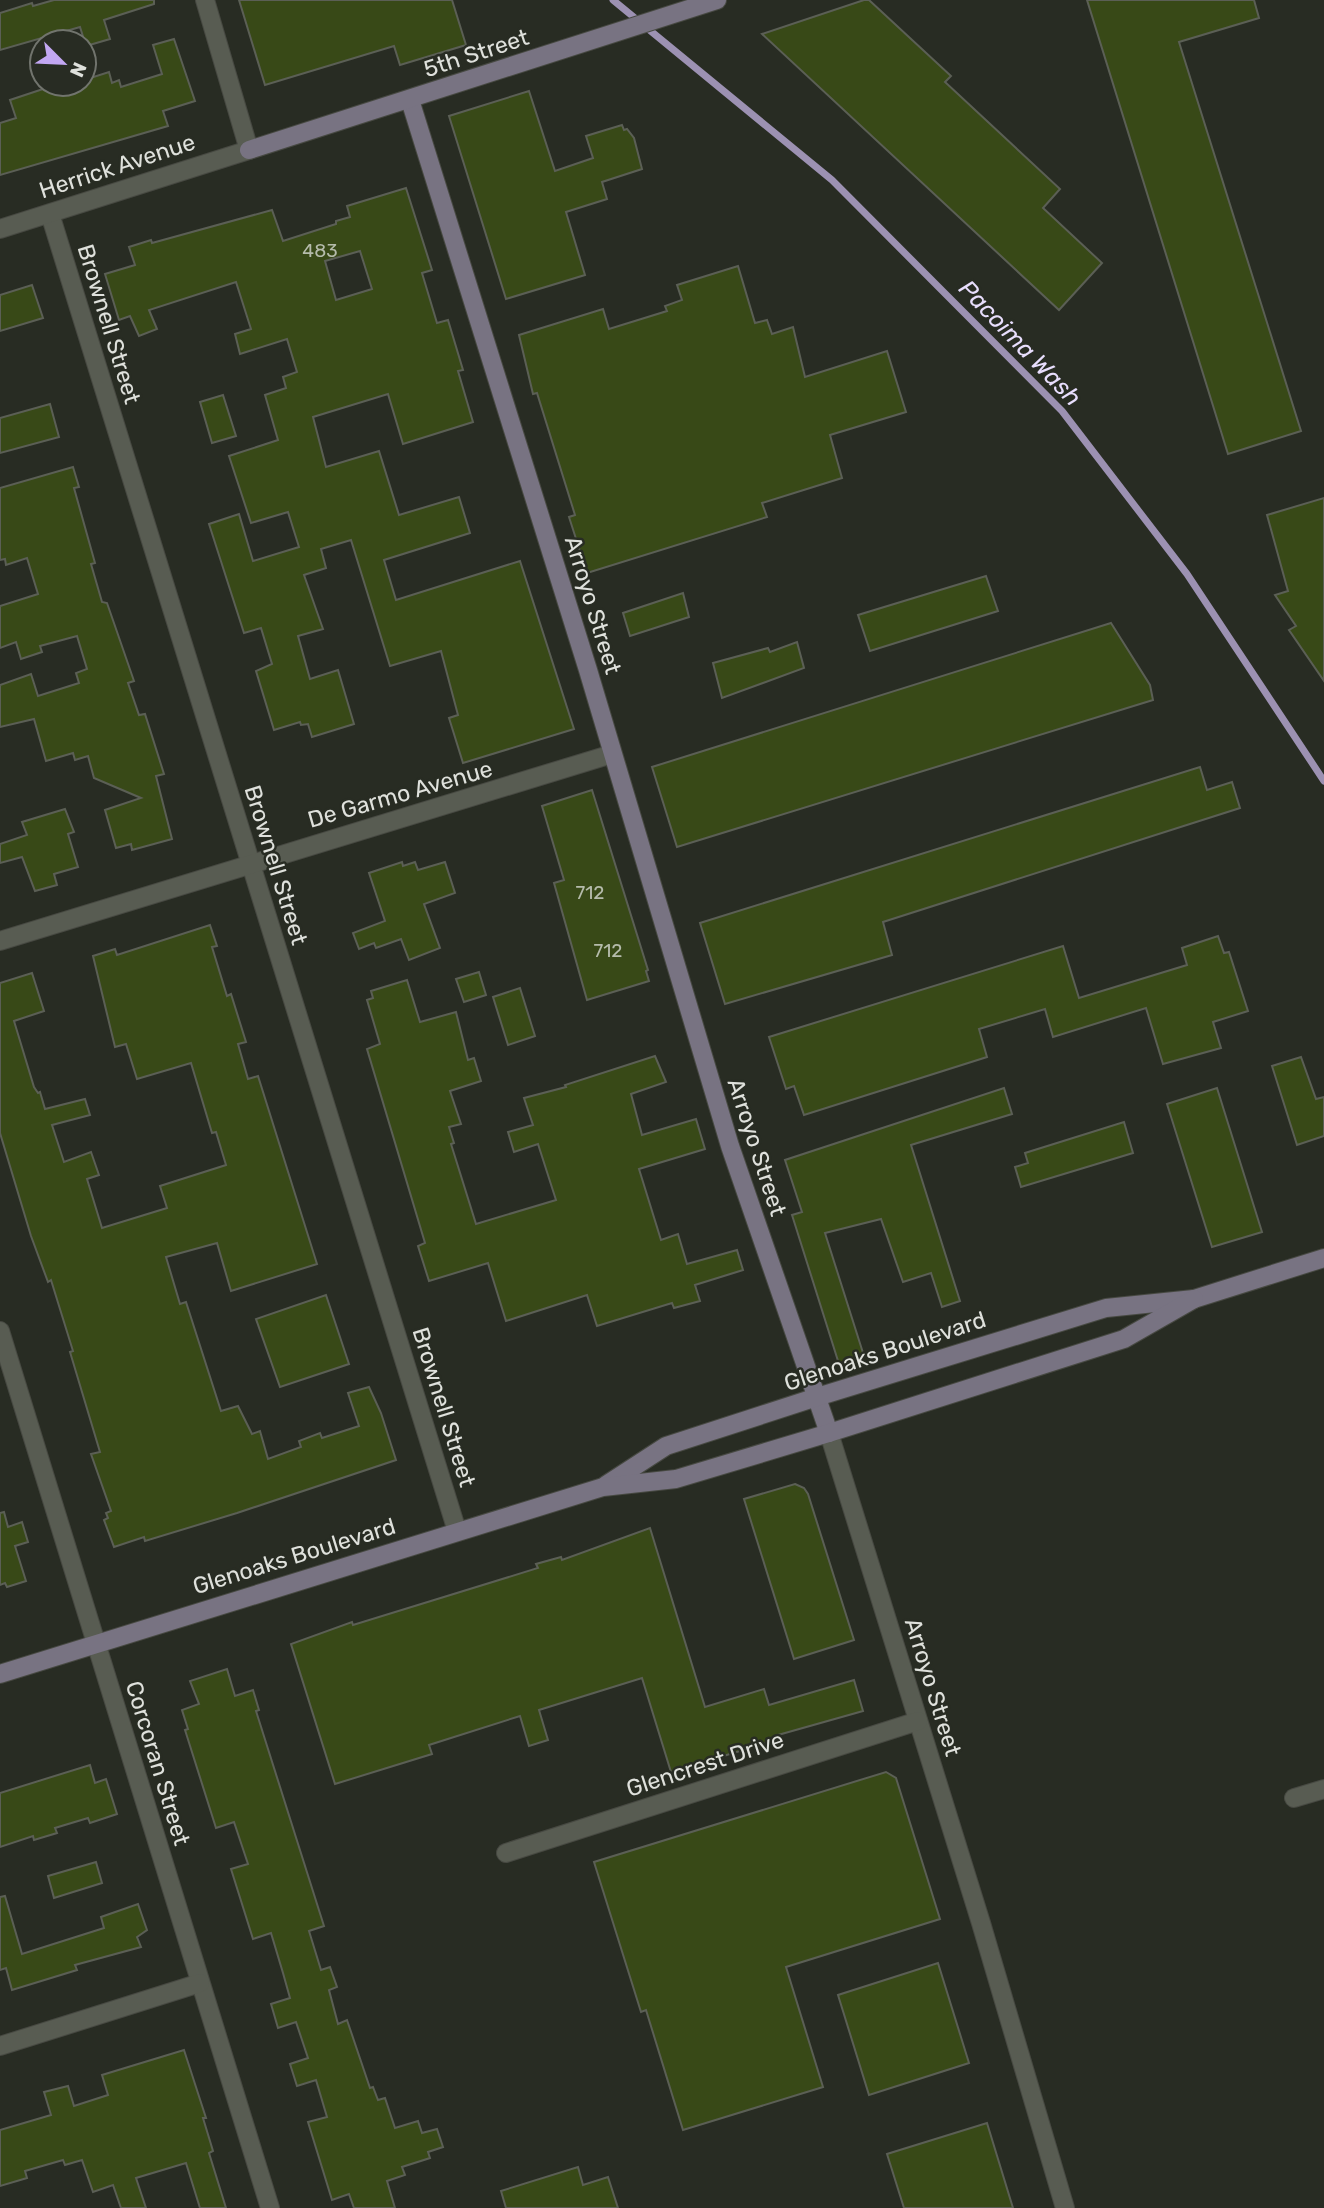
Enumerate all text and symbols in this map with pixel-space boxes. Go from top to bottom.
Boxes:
street label: 5th Street [420,23,532,83]
north arrow [28,28,98,98]
text: N [65,59,91,81]
street label: Herrick Avenue [36,128,198,204]
house number: 483 [302,239,338,262]
street label: Brownell Street [71,241,147,407]
water label: Pacoima Wash [953,274,1087,412]
street label: Arroyo Street [559,533,627,677]
street label: De Garmo Avenue [304,754,496,834]
street label: Brownell Street [238,782,314,948]
house number: 712 [575,881,605,904]
house number: 712 [593,939,623,962]
street label: Arroyo Street [722,1075,792,1219]
street label: Glenoaks Boulevard [781,1305,989,1397]
street label: Brownell Street [406,1324,482,1490]
street label: Glenoaks Boulevard [189,1512,399,1600]
street label: Arroyo Street [899,1615,967,1759]
street label: Corcoran Street [120,1678,196,1849]
street label: Glencrest Drive [623,1725,787,1803]

